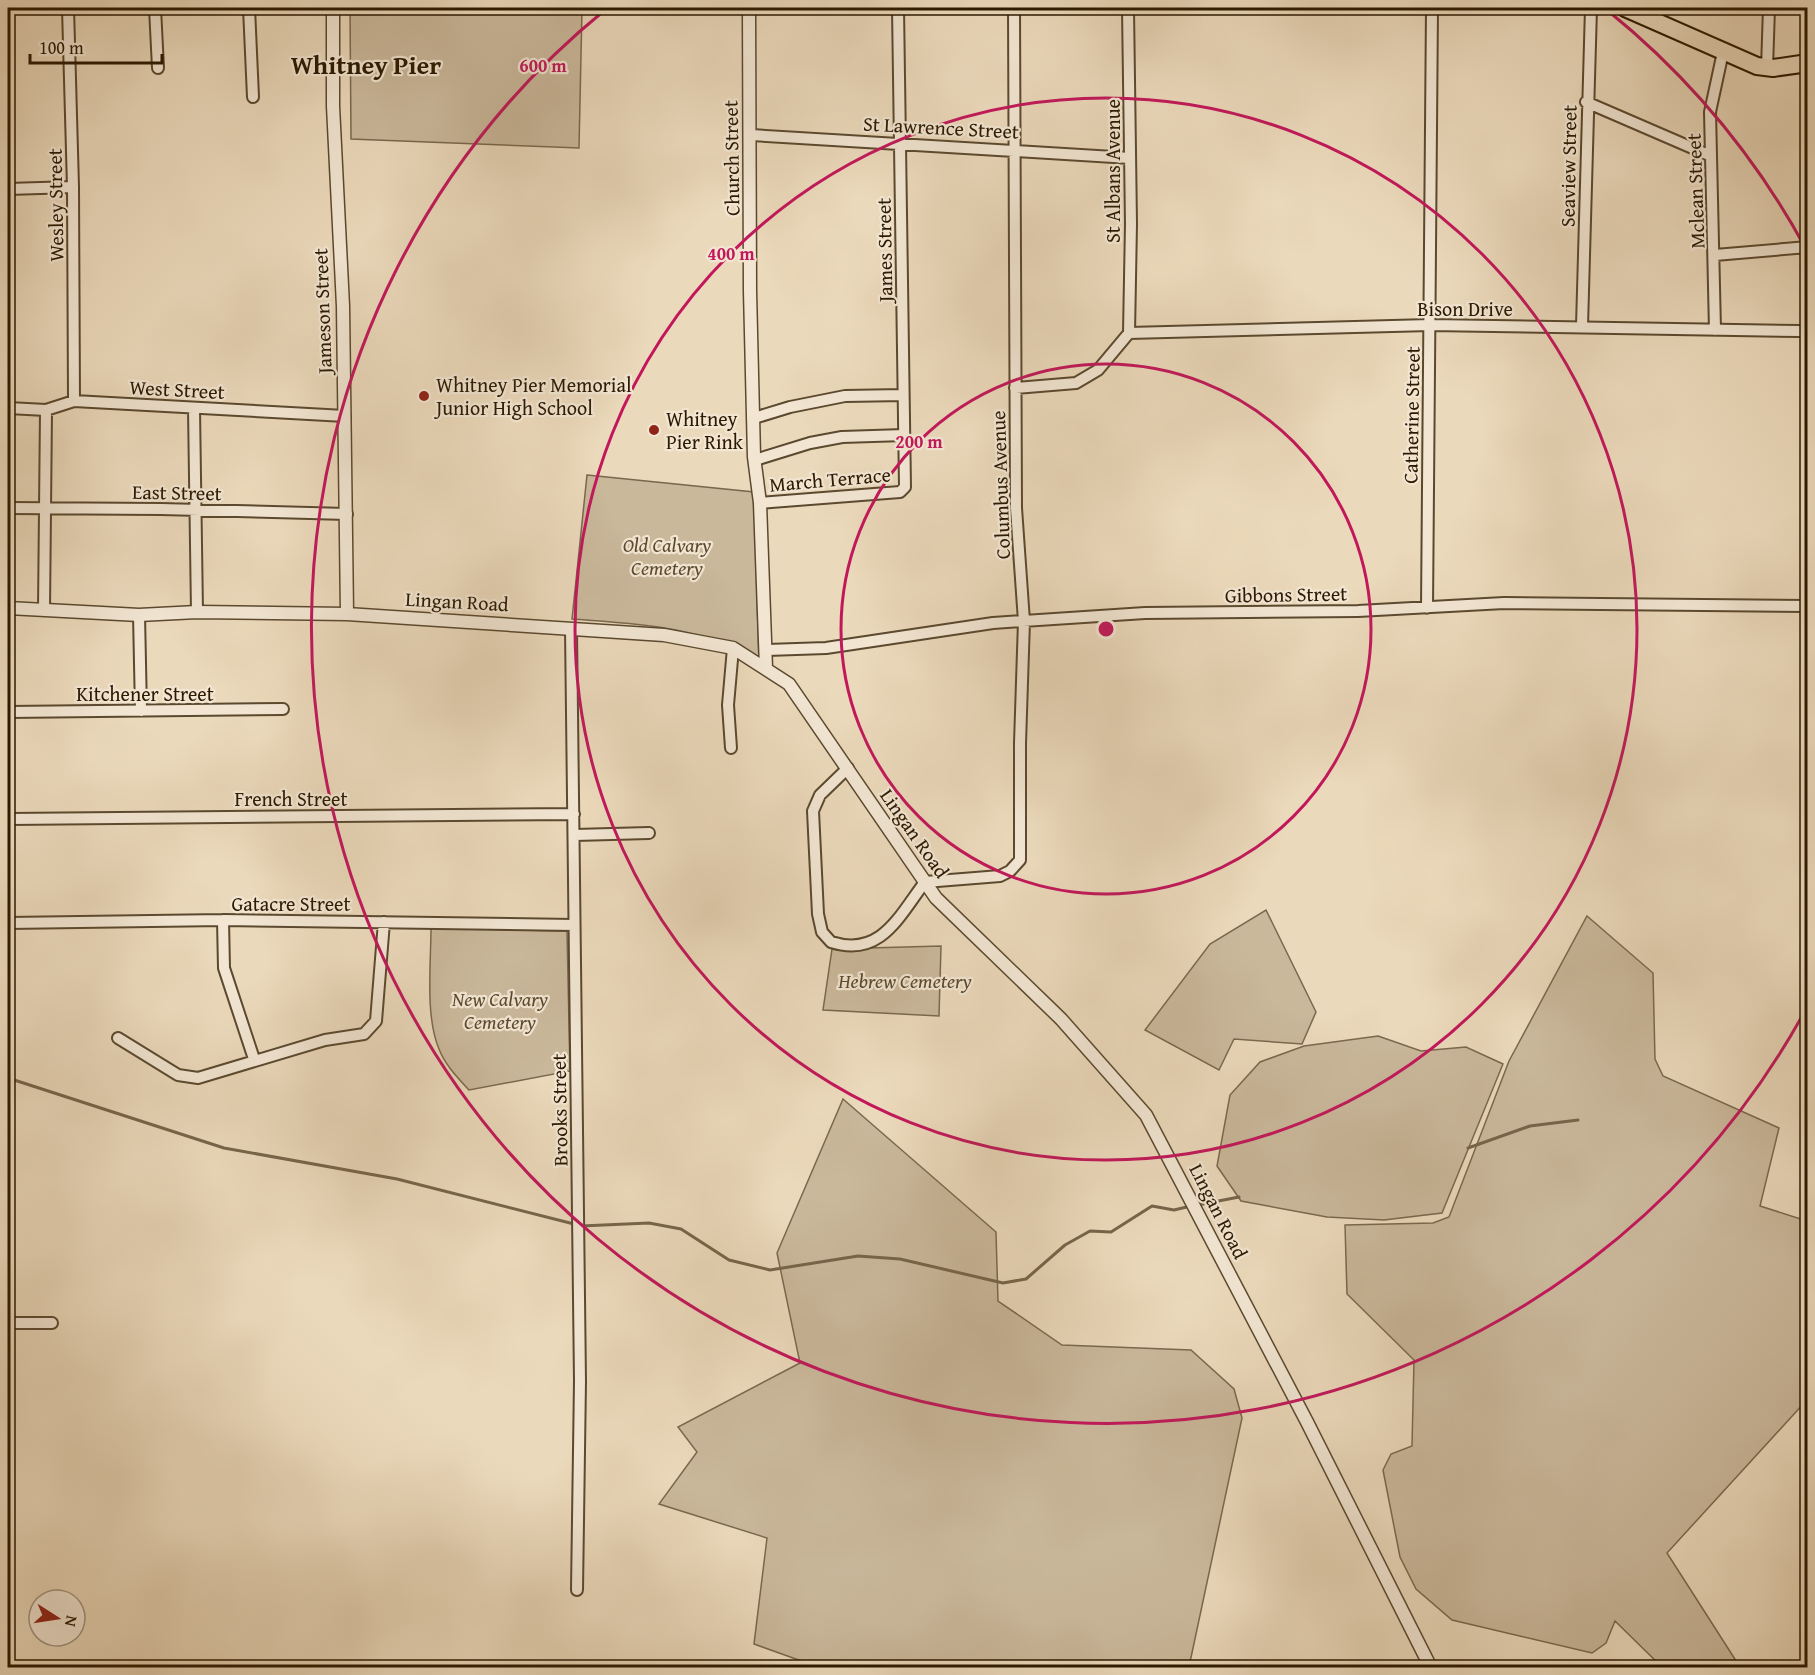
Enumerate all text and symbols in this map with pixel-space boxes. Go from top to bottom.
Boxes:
scale bar [30,27,162,65]
text: 100 m [39,34,84,61]
district label: Whitney Pier [291,45,441,84]
text: 600 m [519,52,567,79]
street label: St Albans Avenue [1098,99,1127,243]
street label: Church Street [715,100,747,216]
street label: Seaview Street [1552,105,1584,227]
street label: St Lawrence Street [862,108,1020,146]
street label: Mclean Street [1678,133,1712,249]
street label: Wesley Street [40,148,70,262]
street label: James Street [869,198,899,305]
text: 400 m [707,240,755,267]
street label: Jameson Street [305,248,339,377]
street label: Bison Drive [1417,294,1513,323]
street label: Catherine Street [1395,346,1427,484]
place label: Whitney Pier Memorial Junior High School [433,370,632,422]
street label: West Street [129,372,225,406]
marker: Whitney Pier Memorial Junior High School [417,389,431,403]
place label: Whitney Pier Rink [666,404,744,456]
street label: Columbus Avenue [983,410,1017,560]
marker: Whitney Pier Rink [647,423,661,437]
text: 200 m [895,428,943,455]
street label: March Terrace [768,459,892,499]
street label: East Street [132,477,222,507]
park label: Old Calvary Cemetery [623,530,711,582]
street label: Gibbons Street [1225,578,1347,610]
street label: Lingan Road [405,584,510,618]
centre of rings [1096,619,1116,639]
street label: Kitchener Street [76,679,214,708]
street label: Lingan Road [873,782,957,884]
street label: French Street [234,784,348,813]
street label: Gatacre Street [232,889,350,918]
park label: Hebrew Cemetery [837,966,972,995]
park label: New Calvary Cemetery [451,984,548,1036]
street label: Brooks Street [544,1053,574,1167]
street label: Lingan Road [1183,1158,1256,1264]
north arrow [27,1588,87,1648]
text: N [59,1613,85,1629]

